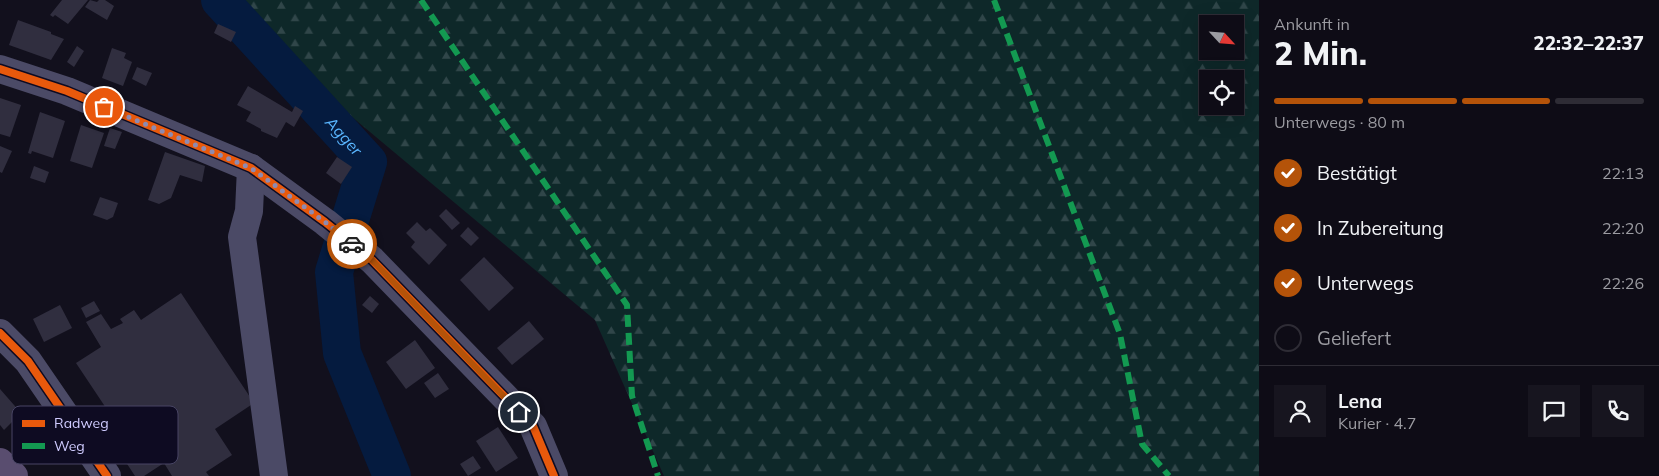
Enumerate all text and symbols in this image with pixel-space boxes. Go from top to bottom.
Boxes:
text: Ankunft in [1274,14,1350,34]
north arrow [1199,15,1244,60]
map controls [1199,15,1244,115]
text: 22:32–22:37 [1533,31,1644,55]
text: 2 Min. [1274,33,1367,73]
button: locate [1199,70,1244,115]
pin [83,86,125,128]
icon: bag [90,93,118,121]
water label: Agger [321,112,368,160]
text: Unterwegs · 80 m [1274,112,1405,132]
icon: check [1274,159,1302,187]
text: Bestätigt [1317,161,1397,185]
text: 22:13 [1602,163,1644,183]
icon: check [1274,214,1302,242]
text: In Zubereitung [1317,216,1444,240]
text: 22:20 [1602,218,1644,238]
courier [327,219,377,269]
icon: car [338,230,366,258]
icon: check [1274,269,1302,297]
text: Unterwegs [1317,271,1414,295]
text: 22:26 [1602,273,1644,293]
text: Geliefert [1317,326,1391,350]
button: person [1274,385,1326,437]
button: chat [1528,385,1580,437]
button: phone [1592,385,1644,437]
text: Lena [1338,389,1382,413]
pin [498,391,540,433]
icon: home [505,398,533,426]
legend [12,406,178,464]
text: Kurier · 4.7 [1338,413,1416,433]
text: Radweg [54,414,109,432]
text: Weg [54,437,85,455]

